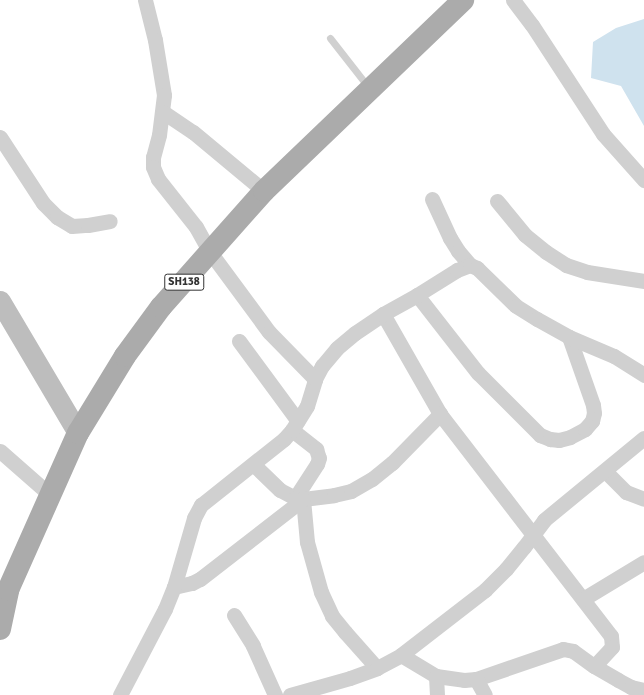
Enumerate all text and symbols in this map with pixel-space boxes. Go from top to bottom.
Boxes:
road number: SH138 [164,273,204,291]

